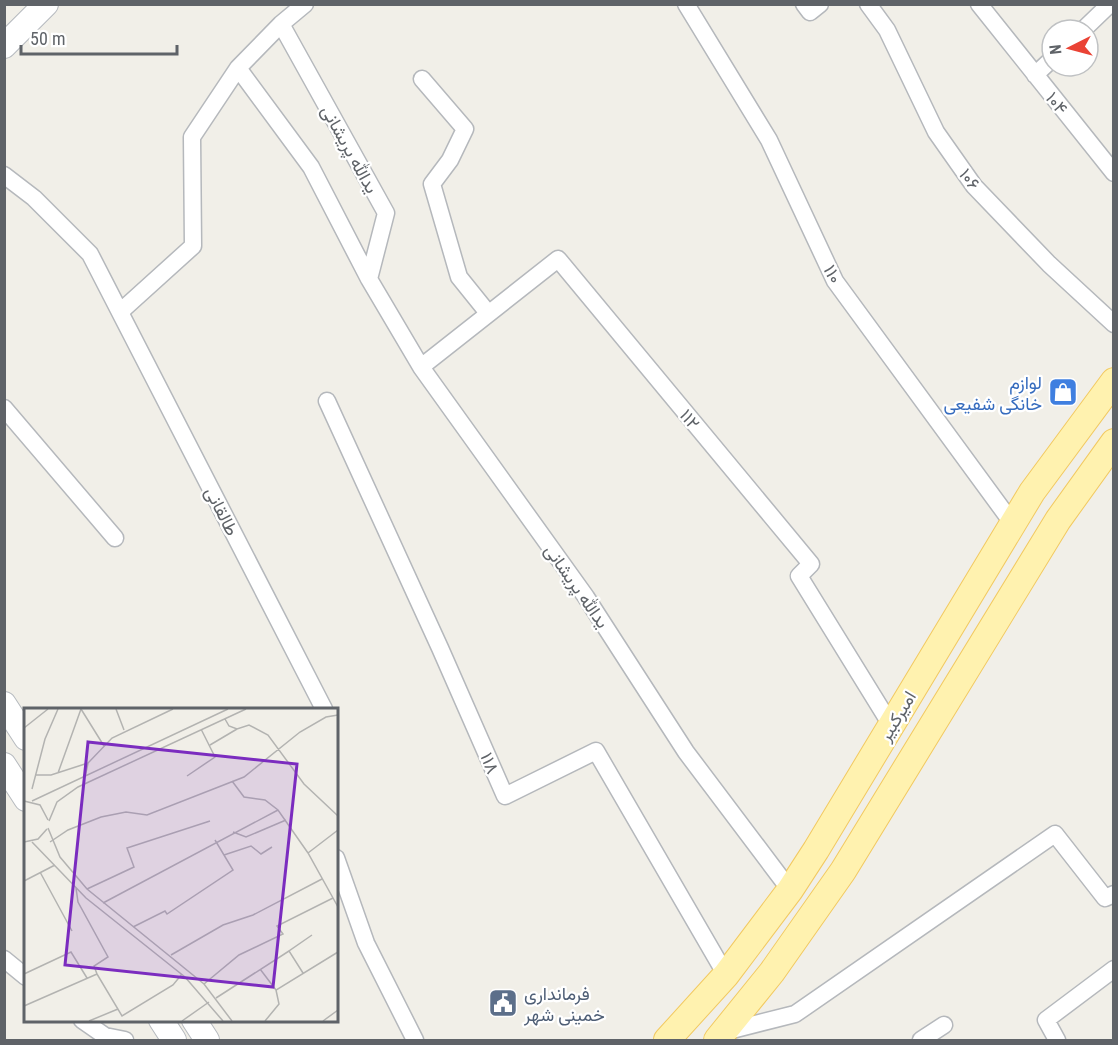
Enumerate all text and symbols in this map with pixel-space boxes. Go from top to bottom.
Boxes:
scale bar [21,18,177,56]
north arrow [1040,18,1100,78]
text: 50 m [30,28,65,49]
text: N [1046,44,1066,55]
street label: ۱۰۴ [1042,87,1072,119]
street label: یدالله پریشانی [315,101,383,198]
street label: ۱۰۶ [955,164,985,194]
street label: ۱۱۰ [820,261,846,287]
place label: لوازم خانگی شفیعی [943,372,1042,415]
shop icon: لوازم خانگی شفیعی [1047,376,1079,408]
street label: ۱۱۲ [676,405,704,433]
street label: طالقانی [200,483,243,539]
street label: یدالله پریشانی [539,540,614,633]
street label: امیرکبیر [873,687,921,746]
inset map [24,708,338,1021]
street label: ۱۱۸ [476,749,504,777]
place label: فرمانداری خمینی شهر [523,983,605,1026]
public building icon: فرمانداری خمینی شهر [487,987,519,1019]

